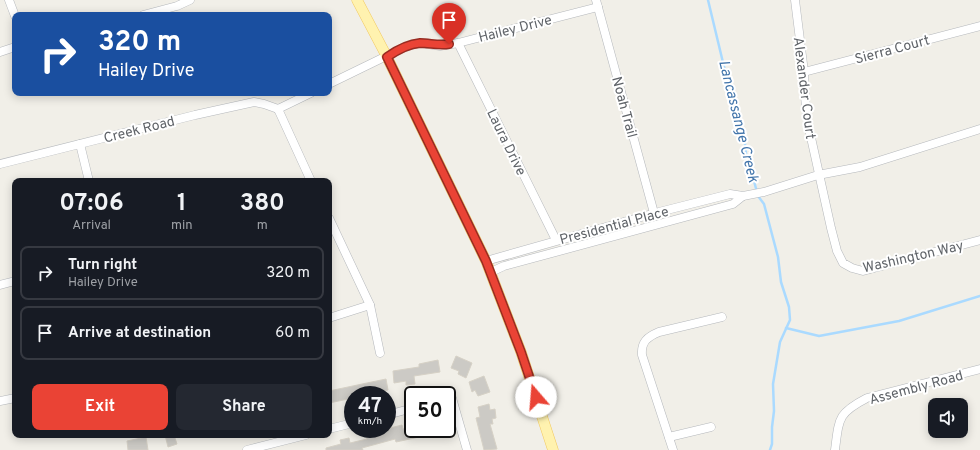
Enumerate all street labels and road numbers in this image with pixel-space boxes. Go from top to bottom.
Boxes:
street label: Hailey Drive [477,12,554,47]
street label: Sierra Court [853,32,932,69]
street label: Alexander Court [789,36,818,140]
street label: Noah Trail [607,75,640,140]
street label: Laura Drive [482,107,529,179]
street label: Creek Road [102,113,177,147]
street label: Presidential Place [558,204,671,249]
street label: Washington Way [861,238,965,277]
street label: Assembly Road [868,368,965,409]

